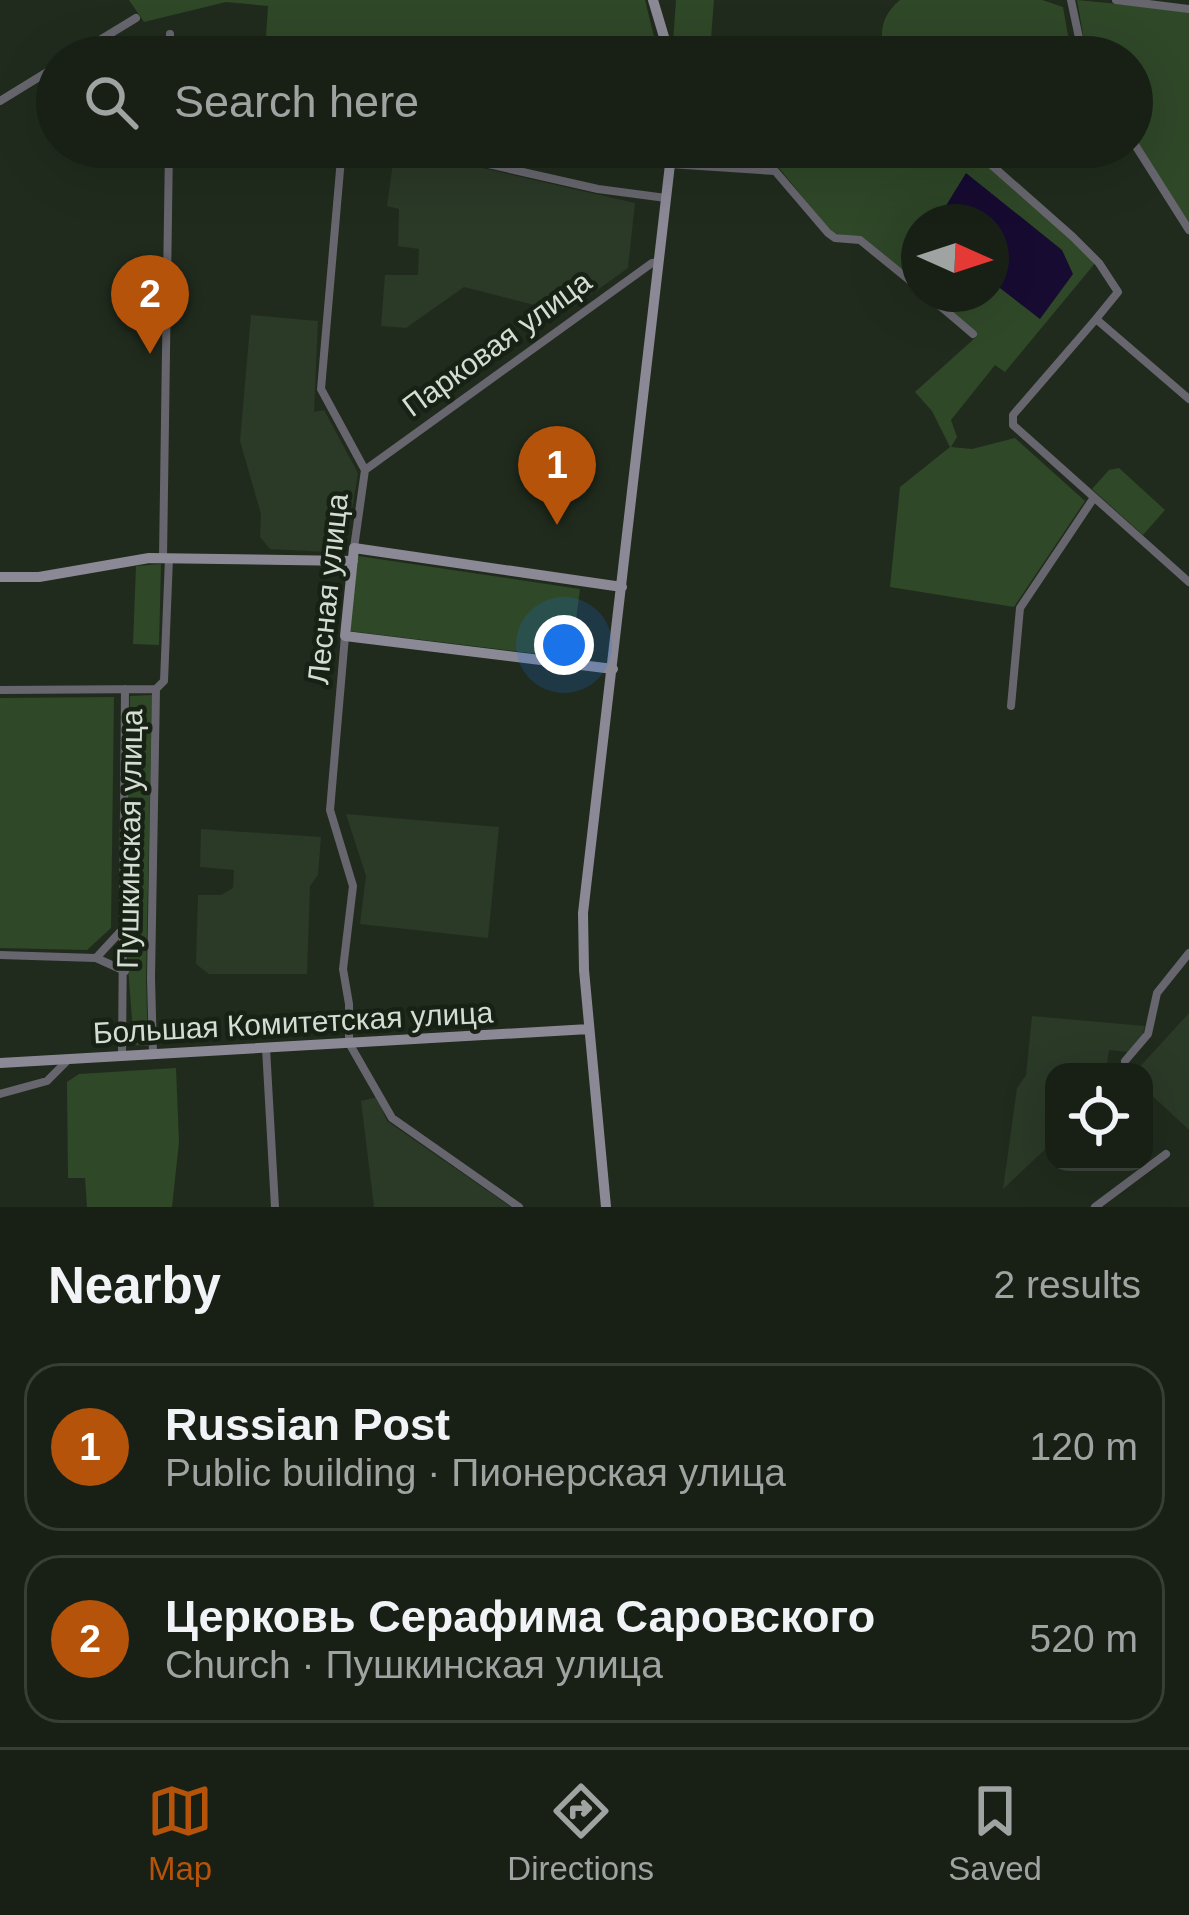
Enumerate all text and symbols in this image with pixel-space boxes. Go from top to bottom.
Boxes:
search box [36,36,1153,168]
icon: search [78,69,144,135]
text: Search here [174,76,419,127]
north arrow [901,204,1009,312]
pin: 2 [111,255,189,354]
street label: Парковая улица [396,264,597,423]
pin: 1 [518,426,596,525]
street label: Лесная улица [301,492,354,686]
your location [534,615,594,675]
street label: Пушкинская улица [111,709,148,969]
street label: Большая Комитетская улица [92,996,494,1049]
map controls [1045,1063,1153,1171]
button: locate [1045,1063,1153,1171]
text: Nearby [48,1257,221,1314]
text: 2 results [994,1263,1141,1306]
text: Russian Post [165,1399,450,1450]
text: 1 [79,1425,101,1468]
text: 120 m [1030,1425,1138,1468]
text: Public building · Пионерская улица [165,1451,786,1494]
text: Церковь Серафима Саровского [165,1591,875,1642]
text: 2 [79,1617,101,1660]
text: 520 m [1030,1617,1138,1660]
text: Church · Пушкинская улица [165,1643,663,1686]
tab: Map [147,1778,213,1888]
tab: Directions [507,1778,654,1888]
tab: Saved [948,1778,1042,1888]

